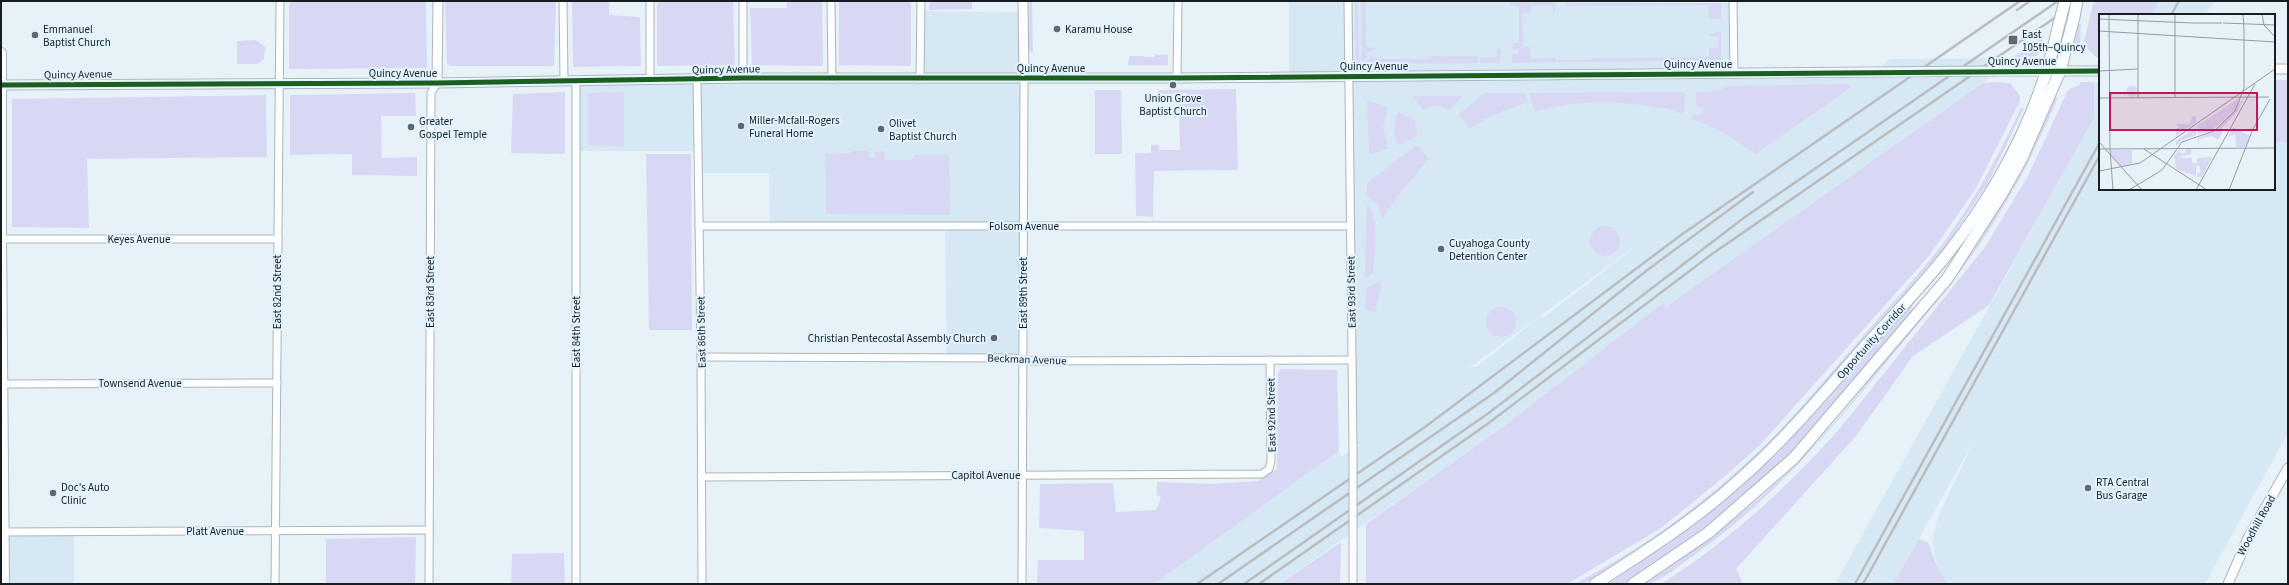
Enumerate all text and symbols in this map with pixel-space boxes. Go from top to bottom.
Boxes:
inset map [2099,14,2275,190]
place label: Emmanuel Baptist Church [43,22,111,50]
place label: Karamu House [1065,22,1133,37]
marker: Karamu House [1052,24,1062,34]
place label: East 105th–Quincy [2022,27,2086,55]
marker: Emmanuel Baptist Church [30,30,40,40]
marker: East 105th–Quincy [2007,34,2019,46]
street label: Quincy Avenue [1988,54,2057,69]
street label: Quincy Avenue [1664,57,1733,72]
street label: Quincy Avenue [1340,59,1409,74]
street label: Quincy Avenue [692,61,761,78]
street label: Quincy Avenue [1017,61,1086,76]
street label: Quincy Avenue [44,66,113,83]
street label: Quincy Avenue [369,66,438,81]
marker: Union Grove Baptist Church [1168,80,1178,90]
place label: Union Grove Baptist Church [1139,91,1207,119]
place label: Miller-Mcfall-Rogers Funeral Home [749,113,840,141]
place label: Greater Gospel Temple [419,114,488,142]
place label: Olivet Baptist Church [889,116,957,144]
marker: Miller-Mcfall-Rogers Funeral Home [736,121,746,131]
marker: Greater Gospel Temple [406,122,416,132]
marker: Olivet Baptist Church [876,124,886,134]
street label: Folsom Avenue [989,219,1059,234]
street label: Keyes Avenue [107,232,171,247]
place label: Cuyahoga County Detention Center [1449,236,1530,264]
marker: Cuyahoga County Detention Center [1436,244,1446,254]
street label: East 82nd Street [270,254,285,329]
street label: East 83rd Street [423,256,438,328]
street label: East 93rd Street [1343,256,1360,328]
street label: East 89th Street [1016,257,1031,329]
street label: East 84th Street [569,296,584,368]
street label: East 86th Street [693,296,710,368]
street label: Opportunity Corridor [1833,300,1910,382]
place label: Christian Pentecostal Assembly Church [808,331,986,346]
marker: Christian Pentecostal Assembly Church [989,333,999,343]
street label: Beckman Avenue [987,351,1067,368]
street label: Townsend Avenue [98,376,182,391]
street label: East 92nd Street [1263,377,1280,452]
street label: Capitol Avenue [951,468,1021,483]
place label: RTA Central Bus Garage [2096,475,2149,503]
place label: Doc's Auto Clinic [61,480,110,508]
marker: RTA Central Bus Garage [2083,483,2093,493]
marker: Doc's Auto Clinic [48,488,58,498]
street label: Woodhill Road [2234,492,2279,558]
street label: Platt Avenue [186,524,244,539]

